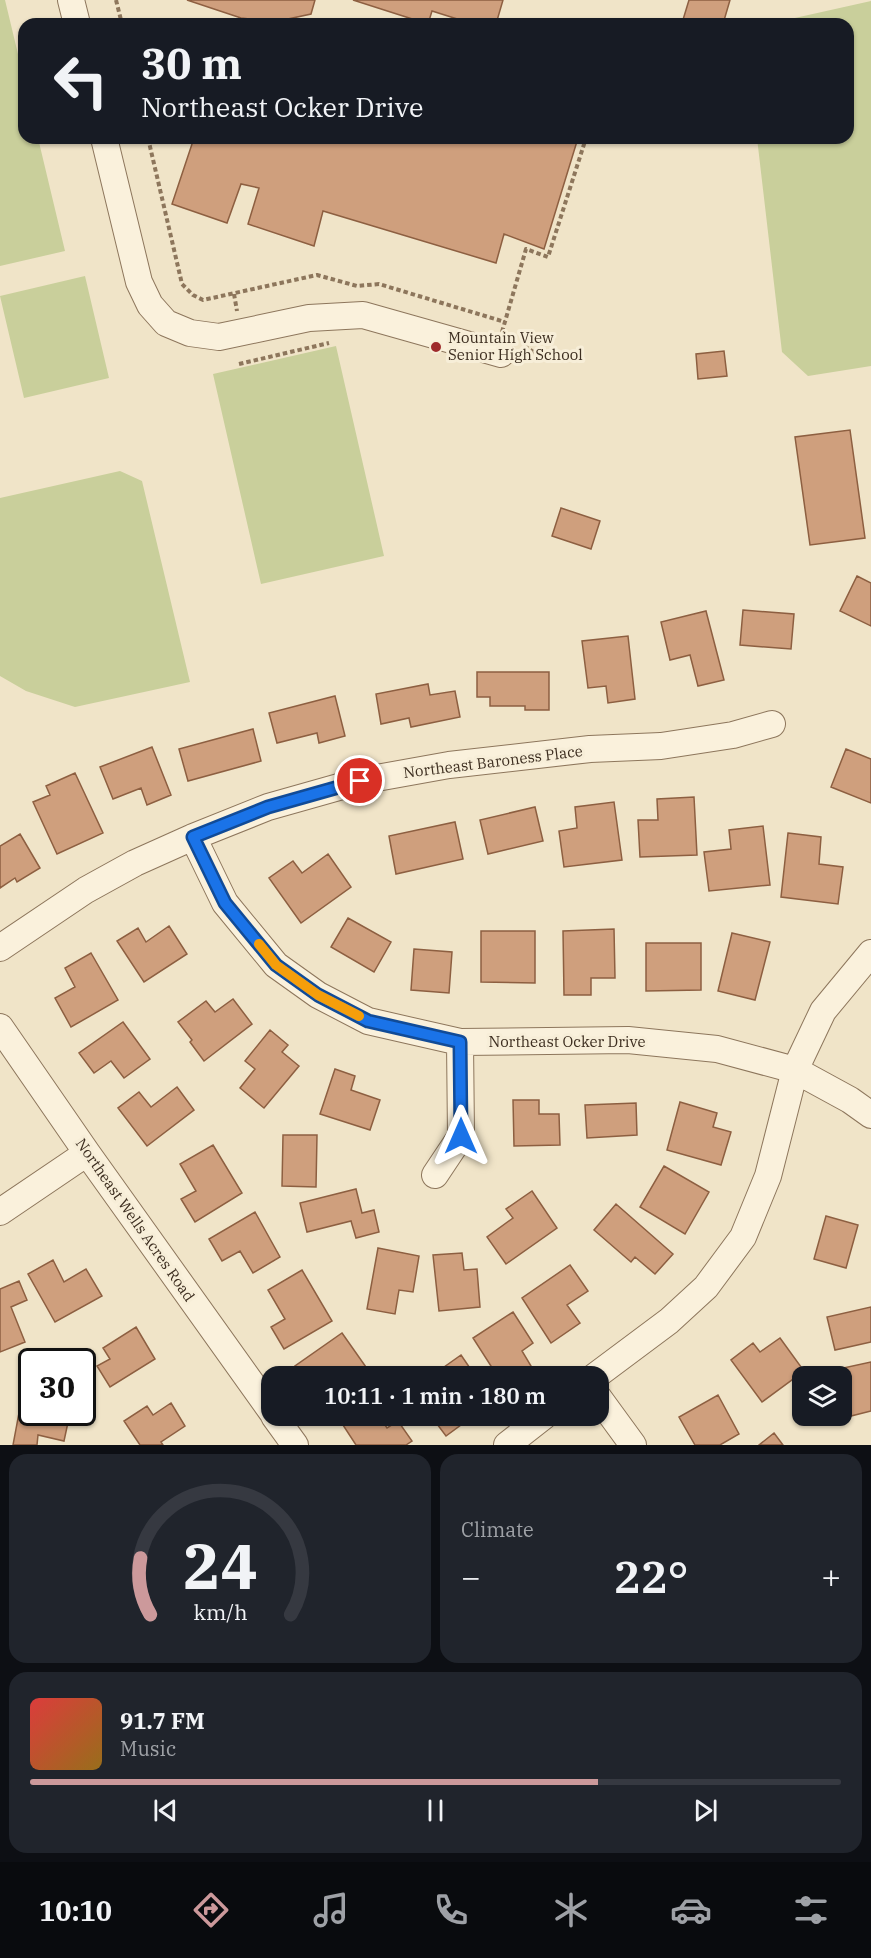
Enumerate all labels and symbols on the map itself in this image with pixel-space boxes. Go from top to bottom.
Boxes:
place label: Mountain View Senior High School [448,328,583,364]
marker: Mountain View Senior High School [429,340,443,354]
street label: Northeast Baroness Place [402,741,584,782]
pin [334,755,385,806]
street label: Northeast Ocker Drive [489,1032,645,1051]
position arrow [429,1104,493,1168]
street label: Northeast Wells Acres Road [72,1134,199,1305]
speed limit sign: 30 [18,1348,96,1426]

